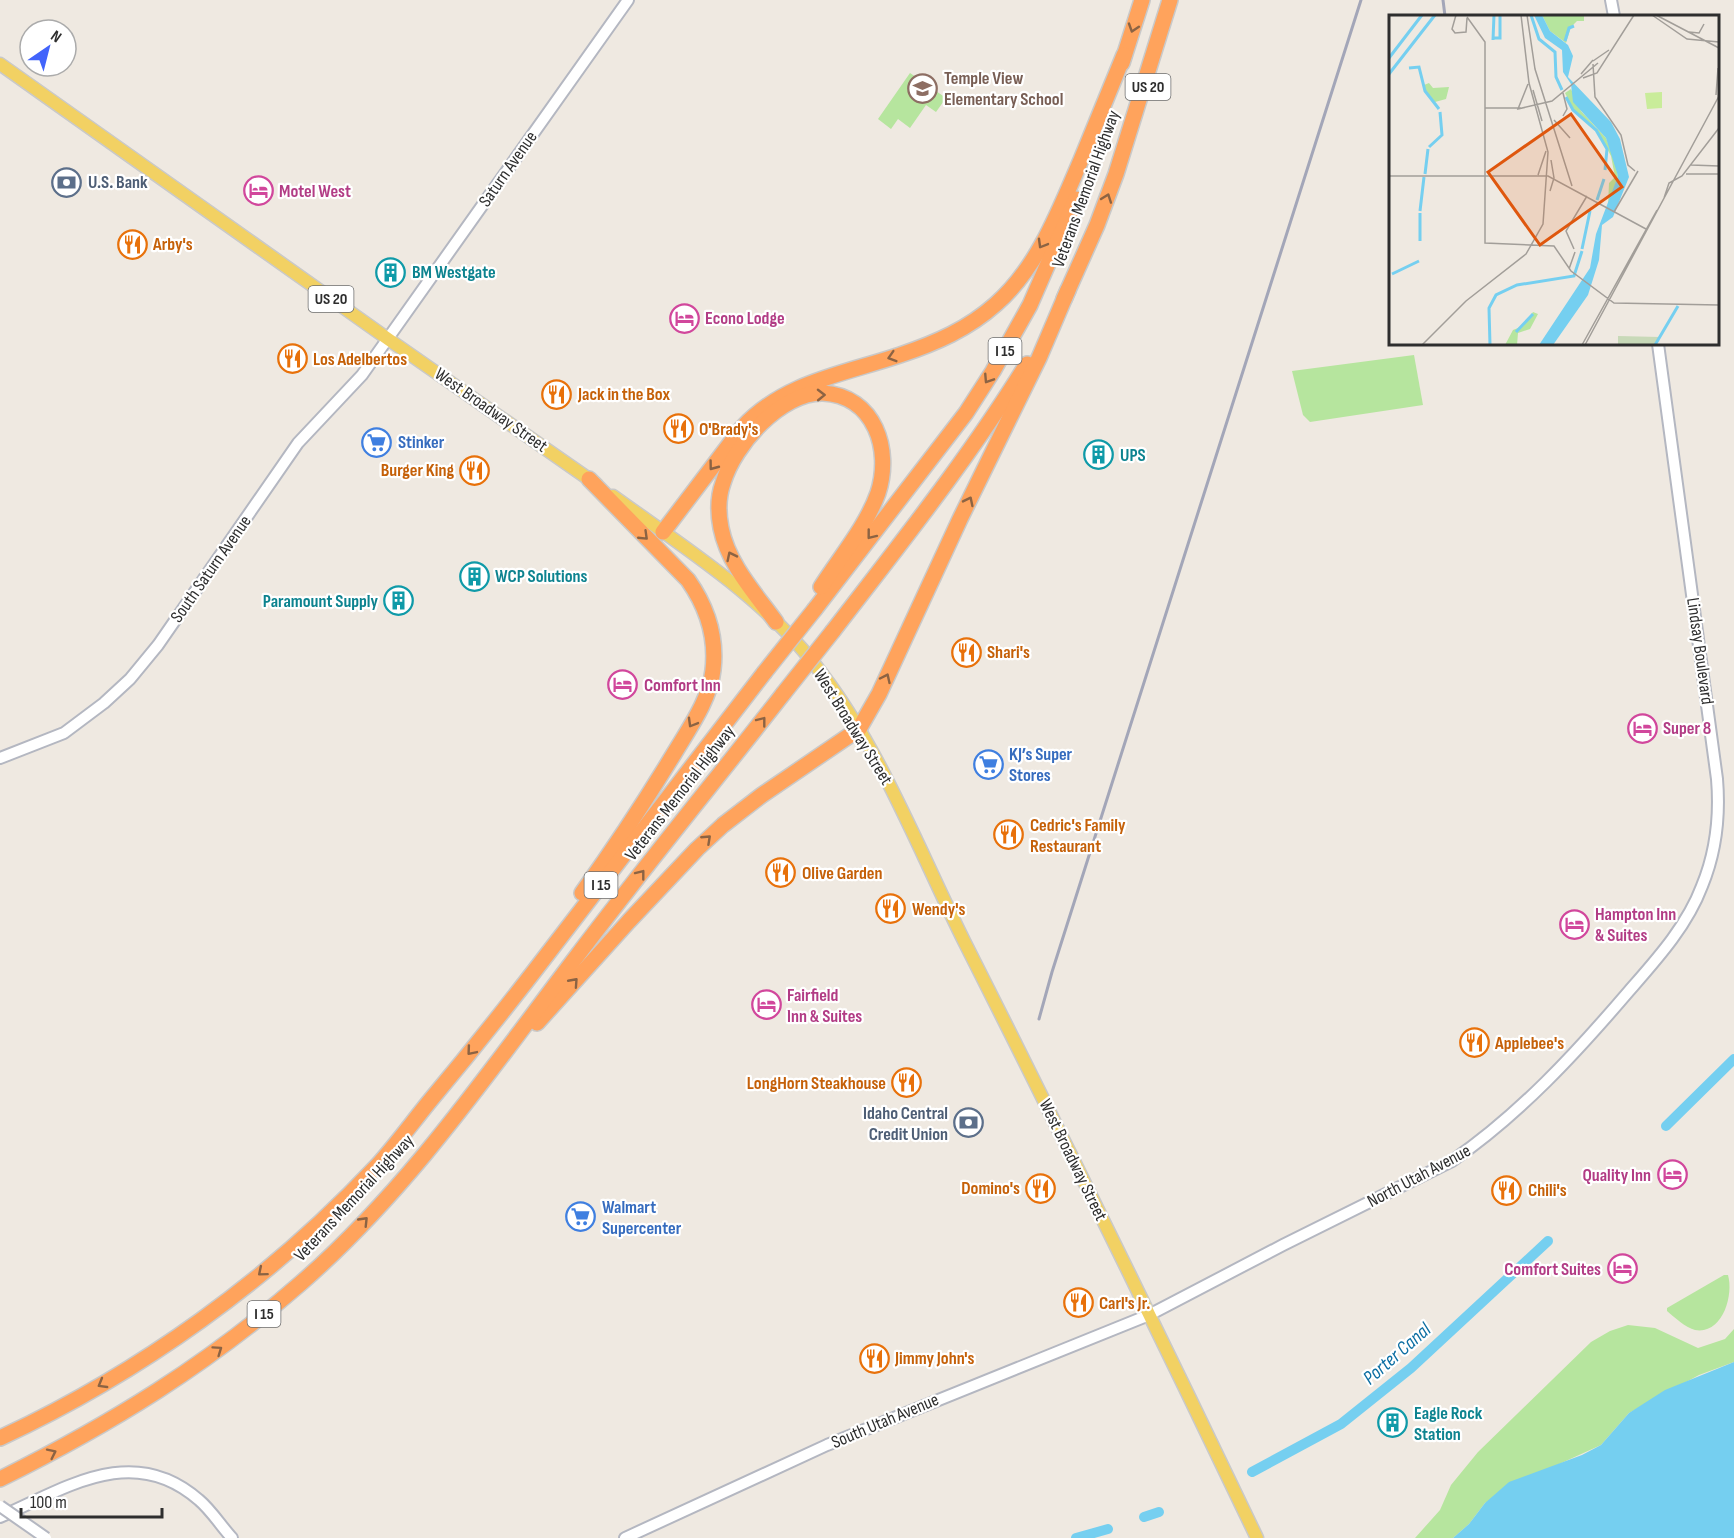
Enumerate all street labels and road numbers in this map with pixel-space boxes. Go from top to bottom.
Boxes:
road number: US 20 [1126,74,1170,100]
street label: Veterans Memorial Highway [1048,107,1124,270]
street label: Saturn Avenue [474,127,542,211]
road number: US 20 [308,286,354,312]
road number: I 15 [988,338,1022,364]
street label: West Broadway Street [431,363,552,457]
street label: South Saturn Avenue [166,511,256,627]
street label: Lindsay Boulevard [1682,596,1718,706]
street label: West Broadway Street [809,665,897,789]
street label: Veterans Memorial Highway [621,721,739,865]
road number: I 15 [584,872,618,898]
street label: West Broadway Street [1034,1096,1112,1225]
street label: Veterans Memorial Highway [290,1130,418,1266]
street label: North Utah Avenue [1364,1140,1474,1212]
road number: I 15 [248,1301,280,1327]
street label: South Utah Avenue [828,1389,942,1453]

